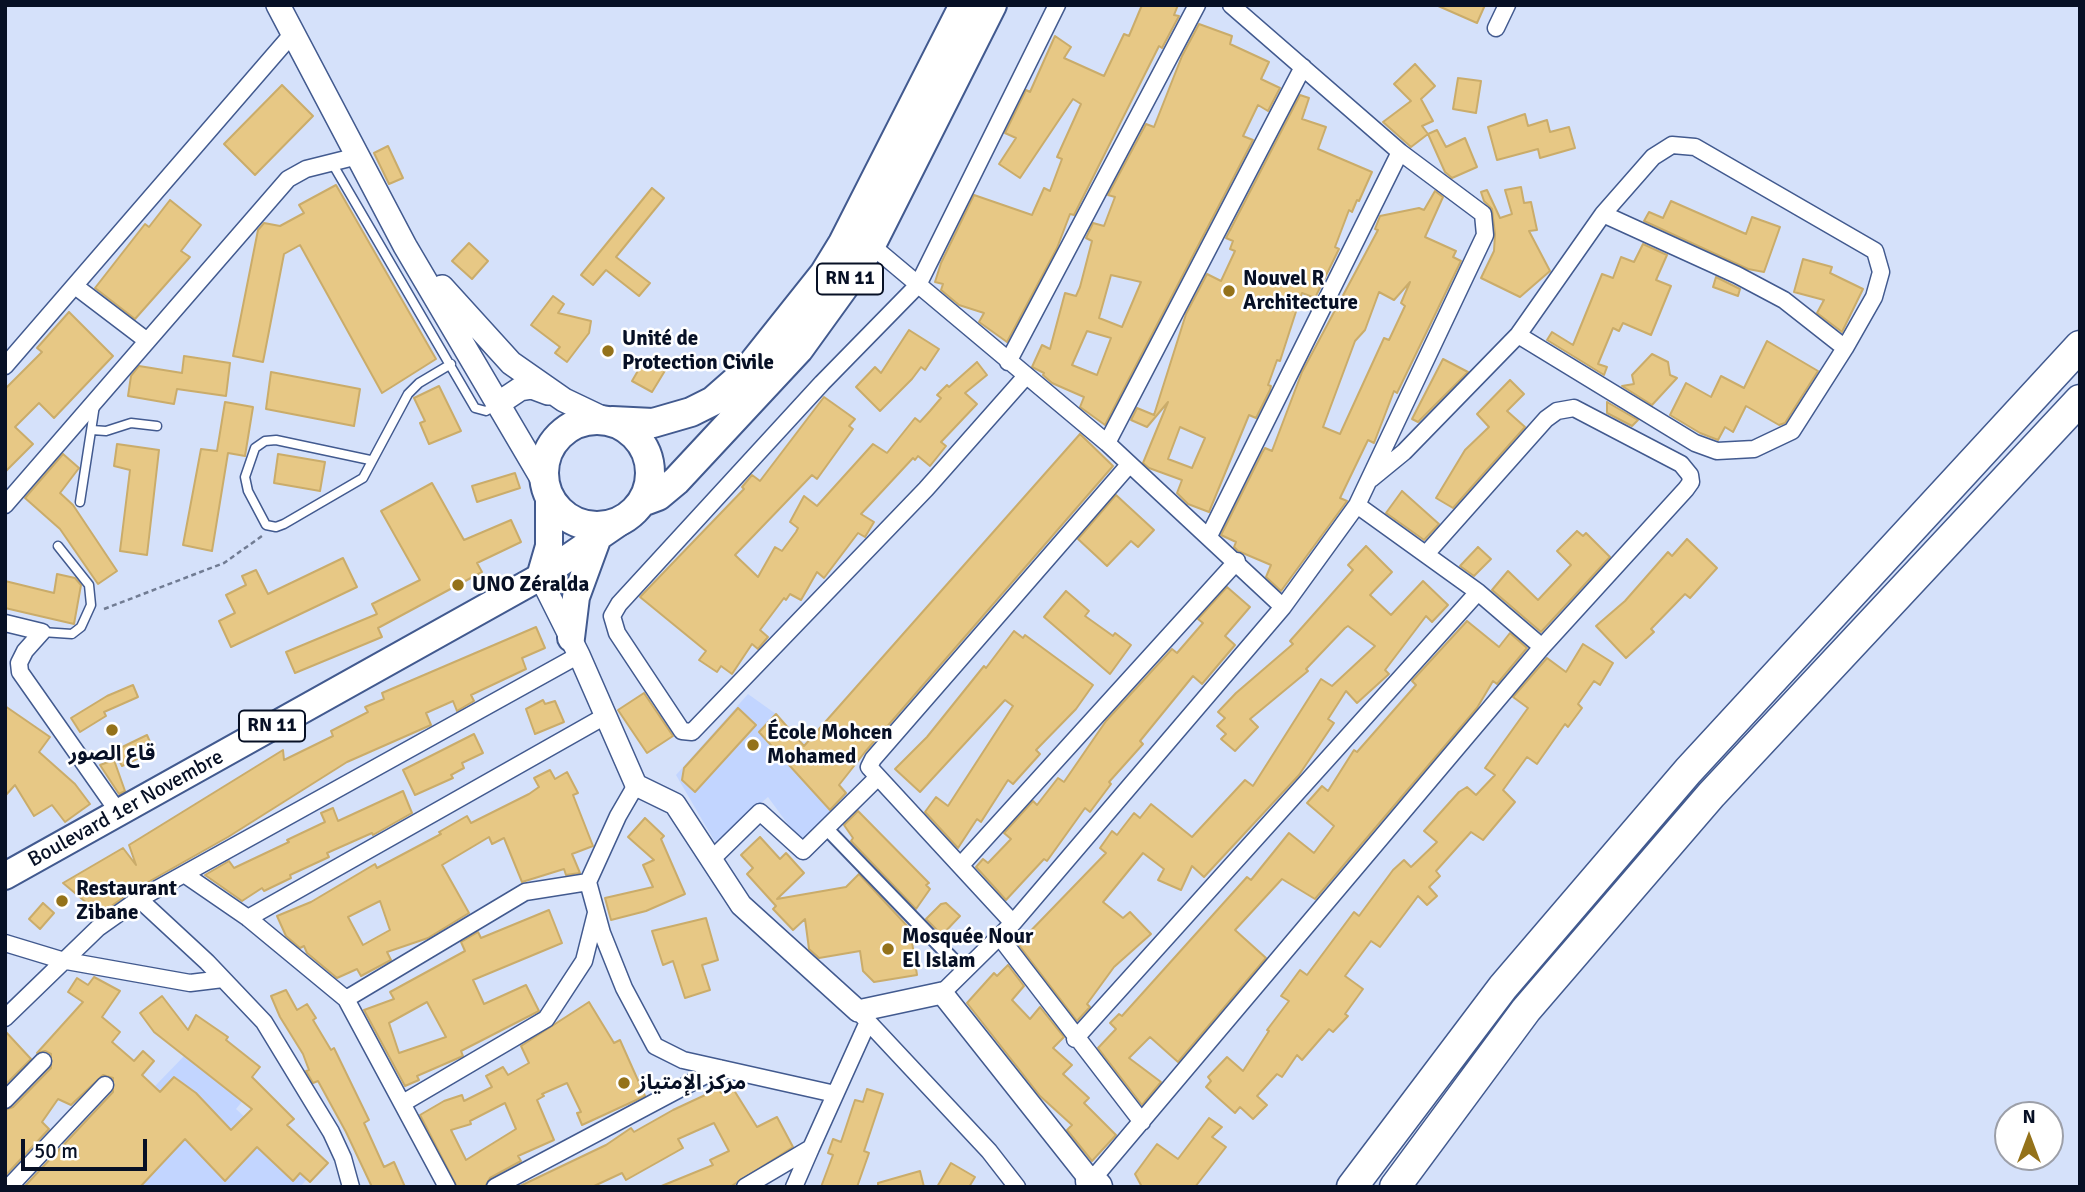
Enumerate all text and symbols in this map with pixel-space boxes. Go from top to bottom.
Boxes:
road number: RN 11 [817,264,883,294]
place label: Nouvel R Architecture [1243,266,1358,316]
marker: Nouvel R Architecture [1221,283,1237,299]
place label: Unité de Protection Civile [622,326,774,376]
marker: Unité de Protection Civile [600,343,616,359]
place label: UNO Zéralda [472,572,589,598]
marker: UNO Zéralda [450,577,466,593]
road number: RN 11 [239,710,305,741]
place label: École Mohcen Mohamed [767,720,893,770]
marker: قاع الصور [104,722,120,738]
marker: École Mohcen Mohamed [745,737,761,753]
place label: قاع الصور [69,741,155,767]
street label: Boulevard 1er Novembre [24,745,228,873]
place label: Restaurant Zibane [76,876,177,926]
marker: Restaurant Zibane [54,893,70,909]
place label: Mosquée Nour El Islam [902,924,1033,974]
marker: Mosquée Nour El Islam [880,941,896,957]
place label: مركز الإمتياز [638,1070,746,1096]
marker: مركز الإمتياز [616,1075,632,1091]
north arrow [1994,1101,2064,1171]
text: N [2022,1105,2036,1129]
scale bar [24,1126,150,1170]
text: 50 m [34,1138,78,1164]

